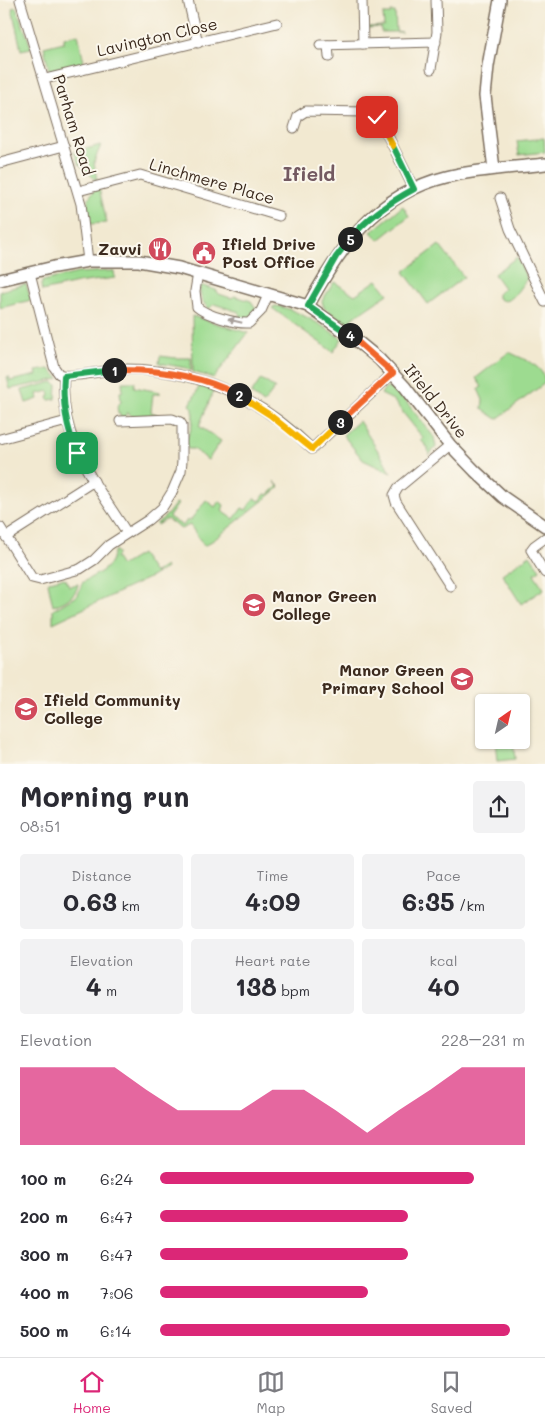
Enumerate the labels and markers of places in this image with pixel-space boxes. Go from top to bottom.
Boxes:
pin [356,96,398,138]
pin: 5 [338,226,362,252]
place label: Ifield Drive Post Office [222,233,316,272]
restaurant icon: Zavvi [147,236,173,262]
place label: Zavvi [98,238,142,259]
public building icon: Ifield Drive Post Office [191,240,217,266]
pin: 4 [338,322,362,348]
pin: 1 [102,358,126,382]
pin: 2 [226,382,252,408]
pin: 3 [328,410,352,434]
pin [56,432,98,474]
place label: Manor Green College [272,585,377,624]
school or university icon: Manor Green College [241,592,267,618]
place label: Manor Green Primary School [321,659,444,698]
school or university icon: Manor Green Primary School [449,666,475,692]
place label: Ifield Community College [44,689,181,728]
school or university icon: Ifield Community College [13,696,39,722]

